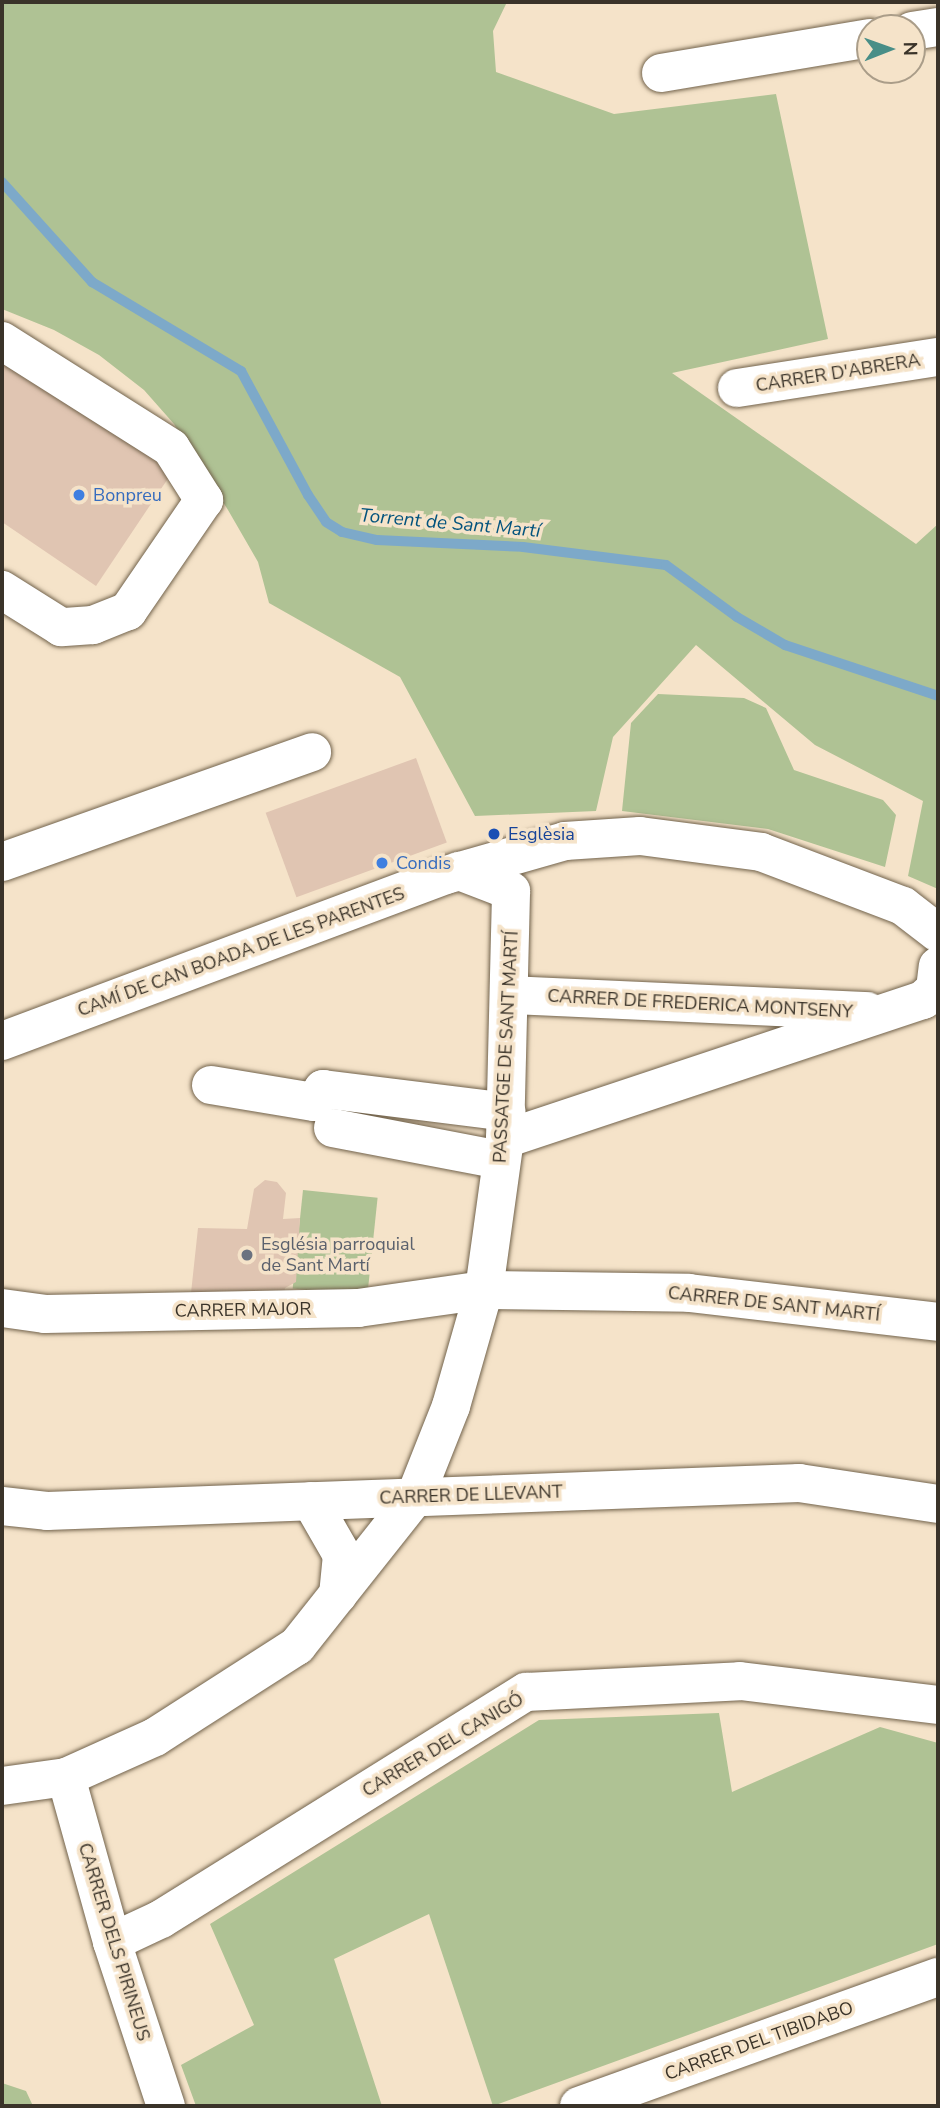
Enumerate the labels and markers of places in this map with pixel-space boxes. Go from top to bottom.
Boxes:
place label: Bonpreu [93,484,162,506]
marker: Bonpreu [71,487,87,503]
place label: Esglèsia [508,823,575,845]
marker: Esglèsia [486,826,502,842]
place label: Condis [396,852,451,874]
marker: Condis [374,855,390,871]
place label: Església parroquial de Sant Martí [261,1234,415,1276]
marker: Església parroquial de Sant Martí [239,1247,255,1263]

